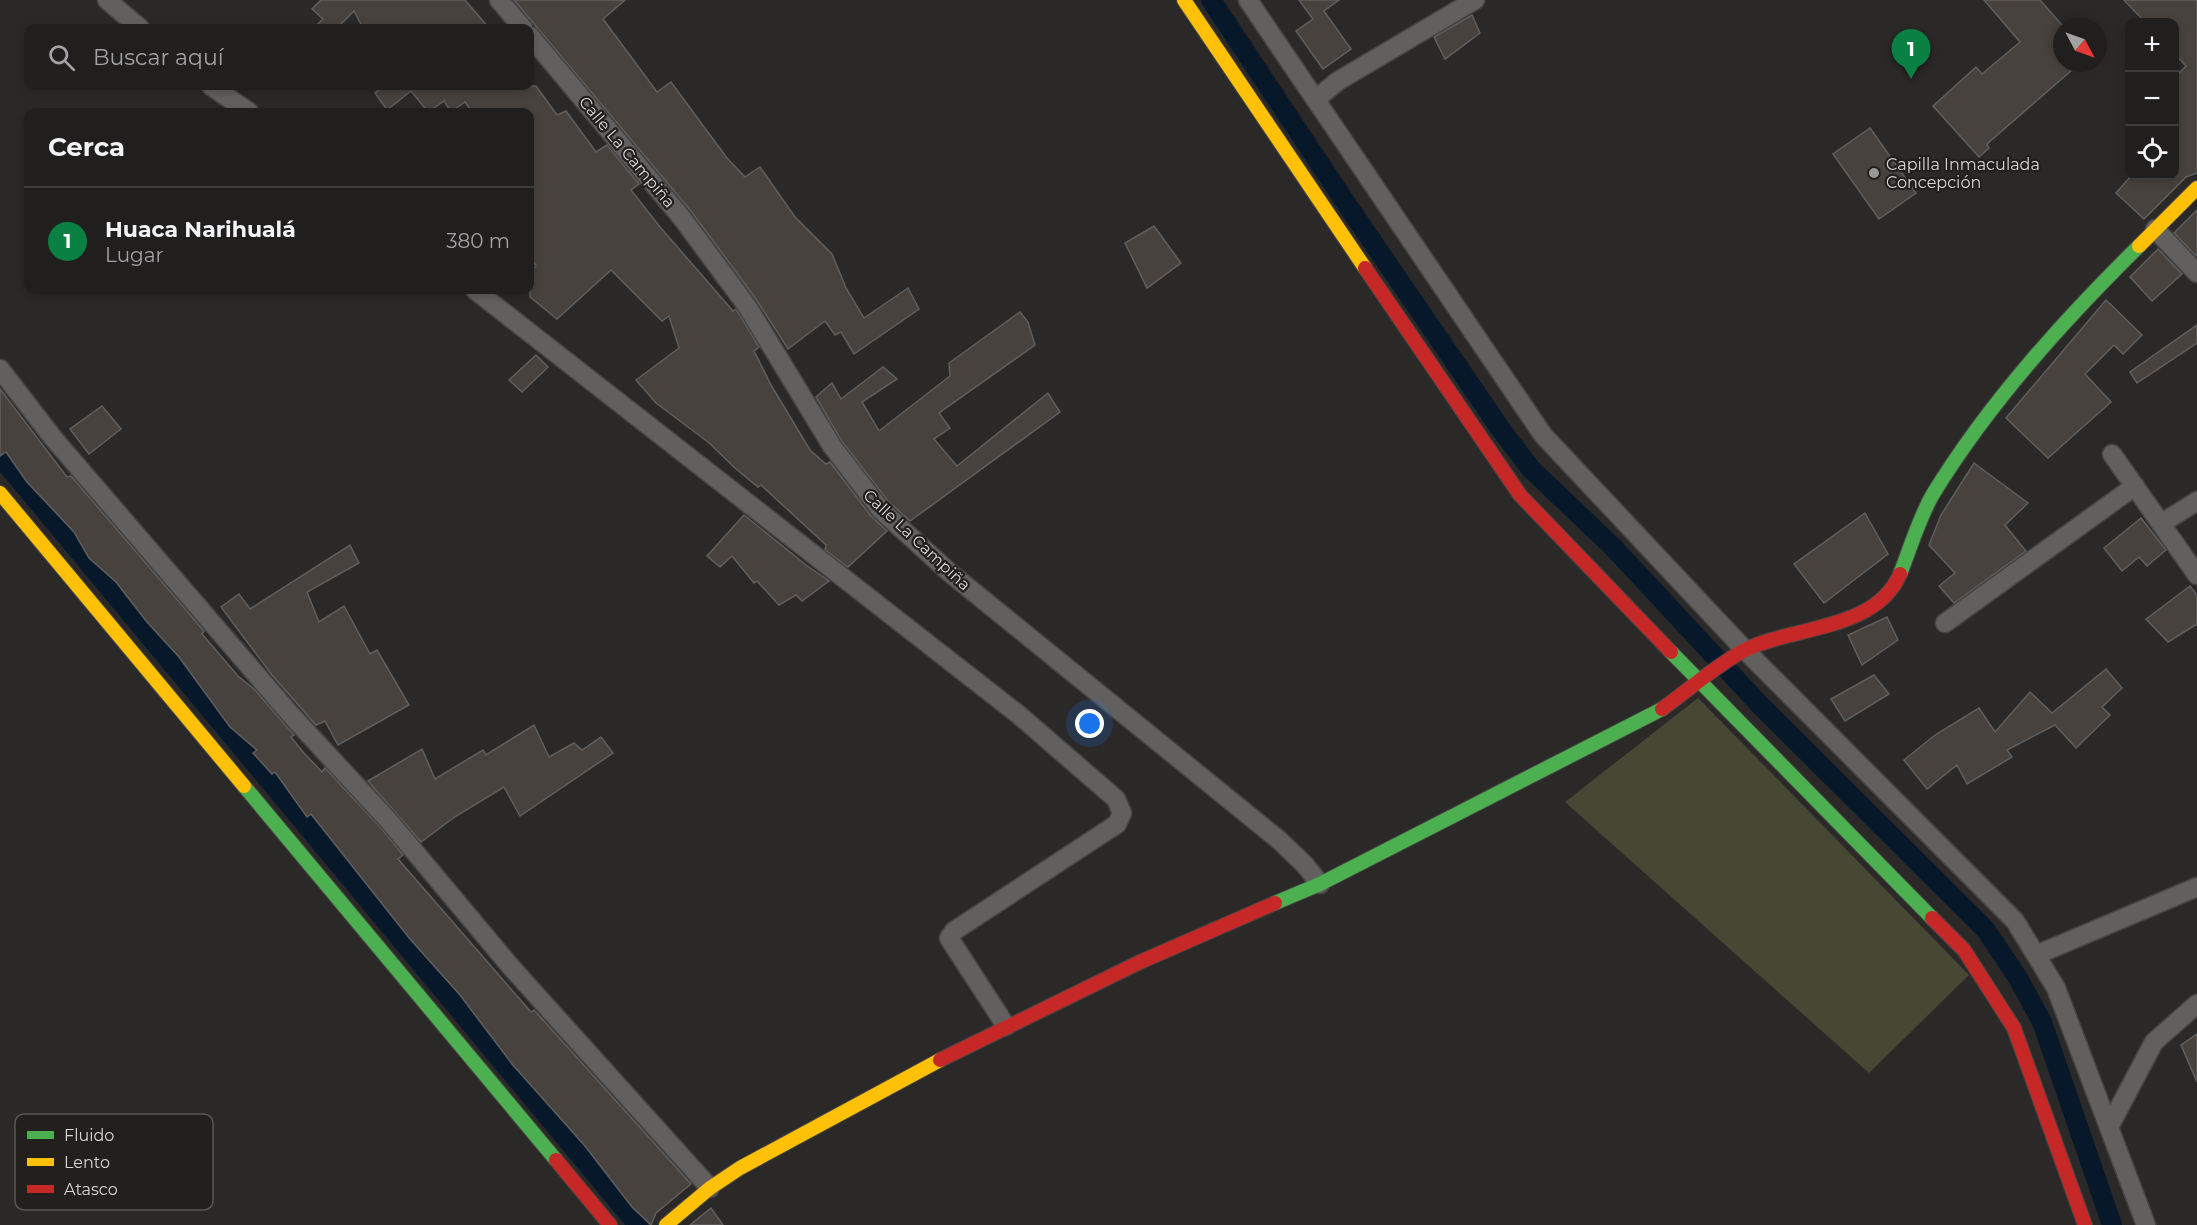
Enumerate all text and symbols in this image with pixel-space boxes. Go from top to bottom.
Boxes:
north arrow [2053,18,2107,72]
map controls [2125,18,2179,180]
button: + [2125,18,2179,72]
search box [24,24,534,90]
pin: 1 [1892,29,1930,79]
icon: search [45,41,78,74]
text: Buscar aquí [93,44,224,71]
button: − [2125,72,2179,126]
street label: Calle La Campiña [575,93,679,211]
button: locate [2125,126,2179,180]
text: Cerca [48,131,125,163]
place label: Capilla Inmaculada Concepción [1886,155,2040,192]
marker: Capilla Inmaculada Concepción [1867,166,1881,180]
text: Huaca Narihualá [105,216,296,243]
text: 1 [64,229,71,253]
text: 380 m [446,229,510,253]
text: Lugar [105,243,164,267]
street label: Calle La Campiña [860,486,974,594]
your location [1075,709,1104,738]
legend [15,1114,213,1210]
text: Fluido [64,1126,114,1145]
text: Lento [64,1153,110,1172]
text: Atasco [64,1180,118,1199]

